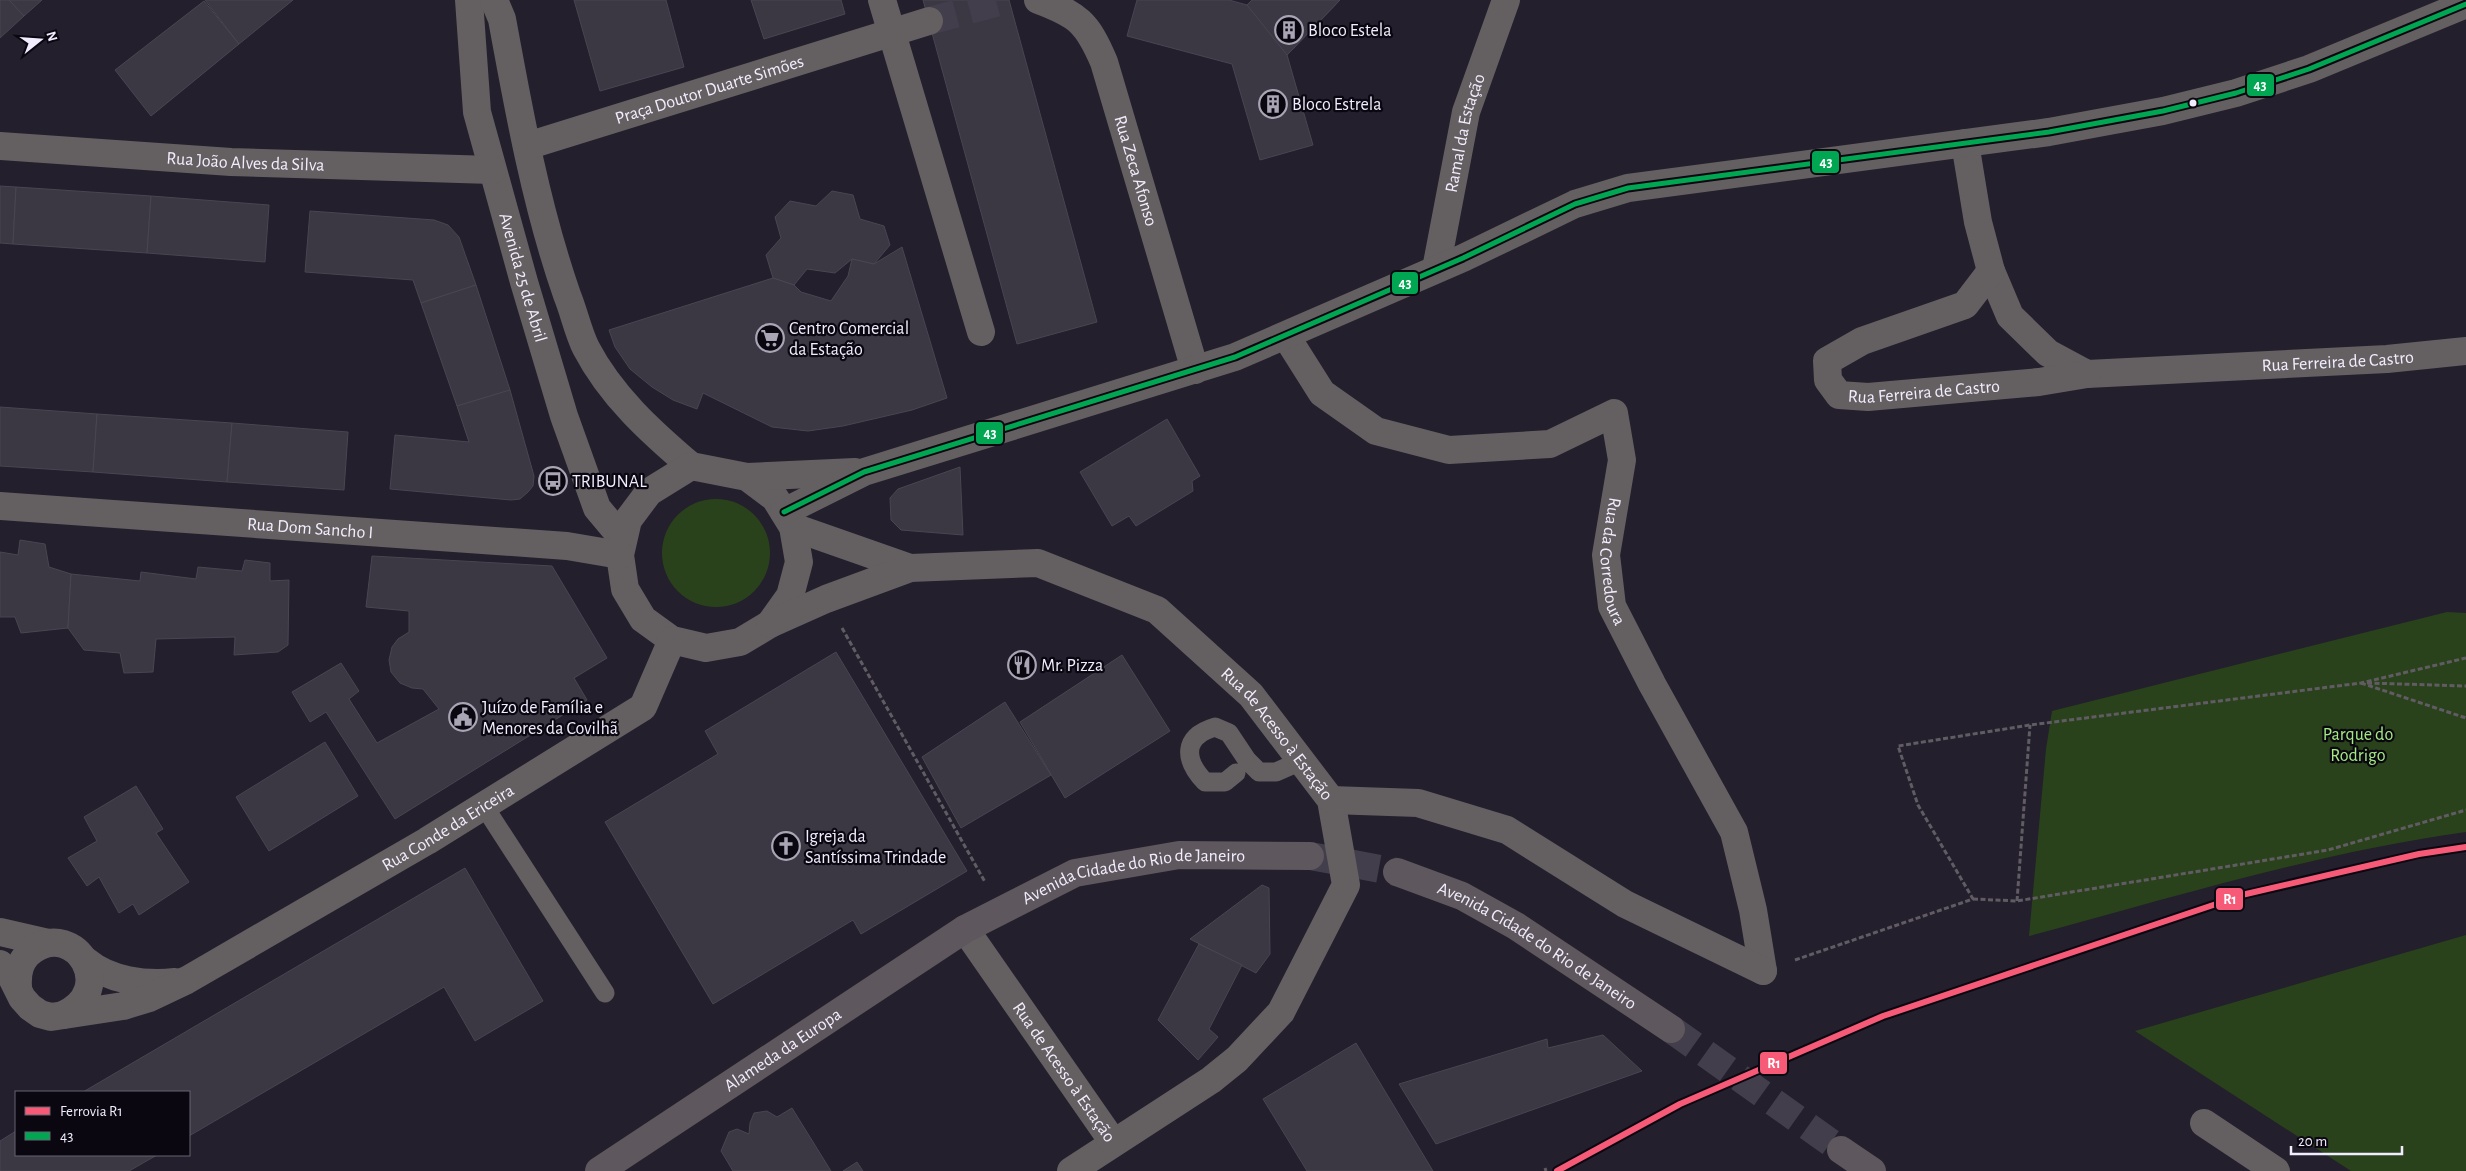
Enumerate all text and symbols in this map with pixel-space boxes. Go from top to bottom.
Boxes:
north arrow [15,15,65,65]
building icon: Bloco Estela [1274,15,1304,45]
place label: Bloco Estela [1308,22,1392,40]
text: N [43,30,60,43]
street label: Praça Doutor Duarte Simões [613,52,806,128]
street label: Ramal da Estação [1443,71,1489,194]
line badge: 43 [2246,73,2275,97]
text: 43 [2253,79,2267,93]
building icon: Bloco Estrela [1258,89,1288,119]
place label: Bloco Estrela [1292,96,1382,114]
unlabelled marker [2188,98,2198,108]
street label: Rua Zeca Afonso [1110,113,1160,229]
street label: Rua João Alves da Silva [166,150,325,175]
line badge: 43 [1811,150,1840,174]
text: 43 [1819,156,1833,170]
street label: Avenida 25 de Abril [495,211,549,344]
line badge: 43 [1391,271,1419,295]
text: 43 [1398,277,1412,291]
place label: Centro Comercial da Estação [789,320,909,359]
supermarket icon: Centro Comercial da Estação [755,323,785,353]
street label: Rua Ferreira de Castro [2261,348,2415,375]
street label: Rua Ferreira de Castro [1847,377,2001,407]
line badge: 43 [975,421,1004,445]
text: 43 [983,427,997,441]
bus stop icon: TRIBUNAL [538,466,568,496]
place label: TRIBUNAL [572,473,647,491]
street label: Rua da Corredoura [1596,496,1628,629]
street label: Rua Dom Sancho I [246,515,374,542]
restaurant icon: Mr. Pizza [1007,650,1037,680]
place label: Mr. Pizza [1041,657,1103,675]
street label: Rua de Acesso à Estação [1217,665,1336,804]
place label: Juízo de Família e Menores da Covilhã [482,699,618,738]
public building icon: Juízo de Família e Menores da Covilhã [448,702,478,732]
park label: Parque do Rodrigo [2323,726,2393,765]
street label: Rua Conde da Ericeira [379,781,517,875]
place label: Igreja da Santíssima Trindade [805,828,946,867]
church icon: Igreja da Santíssima Trindade [771,831,801,861]
street label: Avenida Cidade do Rio de Janeiro [1020,847,1245,908]
street label: Avenida Cidade do Rio de Janeiro [1435,880,1640,1014]
line badge: R1 [2215,887,2244,911]
text: R1 [2223,893,2237,907]
street label: Rua de Acesso à Estação [1009,999,1118,1146]
street label: Alameda da Europa [721,1005,845,1096]
line badge: R1 [1759,1051,1788,1075]
text: R1 [1767,1057,1781,1071]
legend [15,1091,190,1156]
text: Ferrovia R1 [60,1104,123,1119]
scale bar [2291,1124,2402,1156]
text: 43 [60,1129,73,1144]
text: 20 m [2298,1134,2327,1149]

